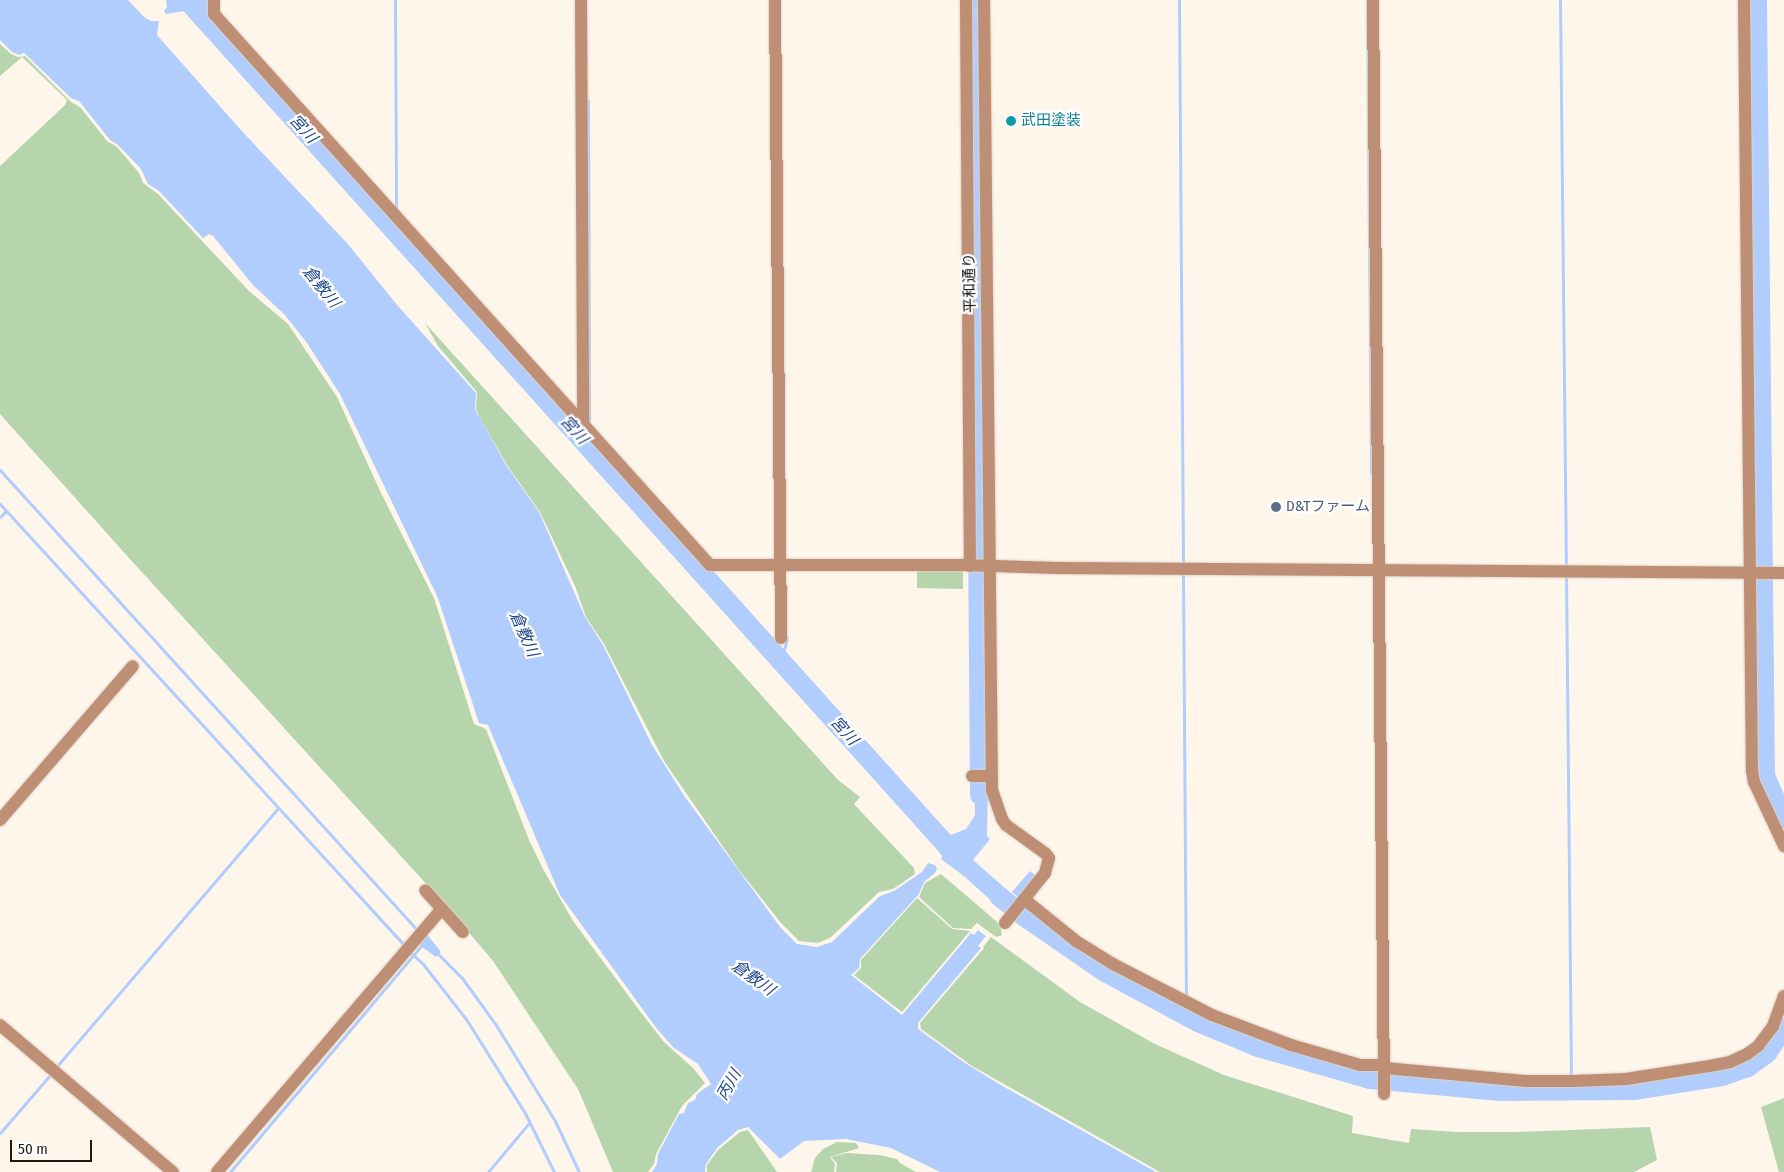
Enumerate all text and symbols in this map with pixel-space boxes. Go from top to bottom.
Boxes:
water label: 宮川 [285,111,321,147]
place label: 武田塗装 [1021,112,1081,130]
marker: 武田塗装 [1005,115,1017,127]
street label: 平和通り [960,253,980,313]
water label: 倉敷川 [298,262,344,312]
water label: 宮川 [556,412,592,448]
place label: D&Tファーム [1286,498,1370,516]
marker: D&Tファーム [1270,501,1282,513]
water label: 倉敷川 [505,608,543,660]
water label: 宮川 [826,713,862,749]
water label: 倉敷川 [728,956,778,1000]
water label: 丙川 [713,1066,745,1104]
scale bar [12,1130,95,1162]
text: 50 m [18,1140,48,1158]

